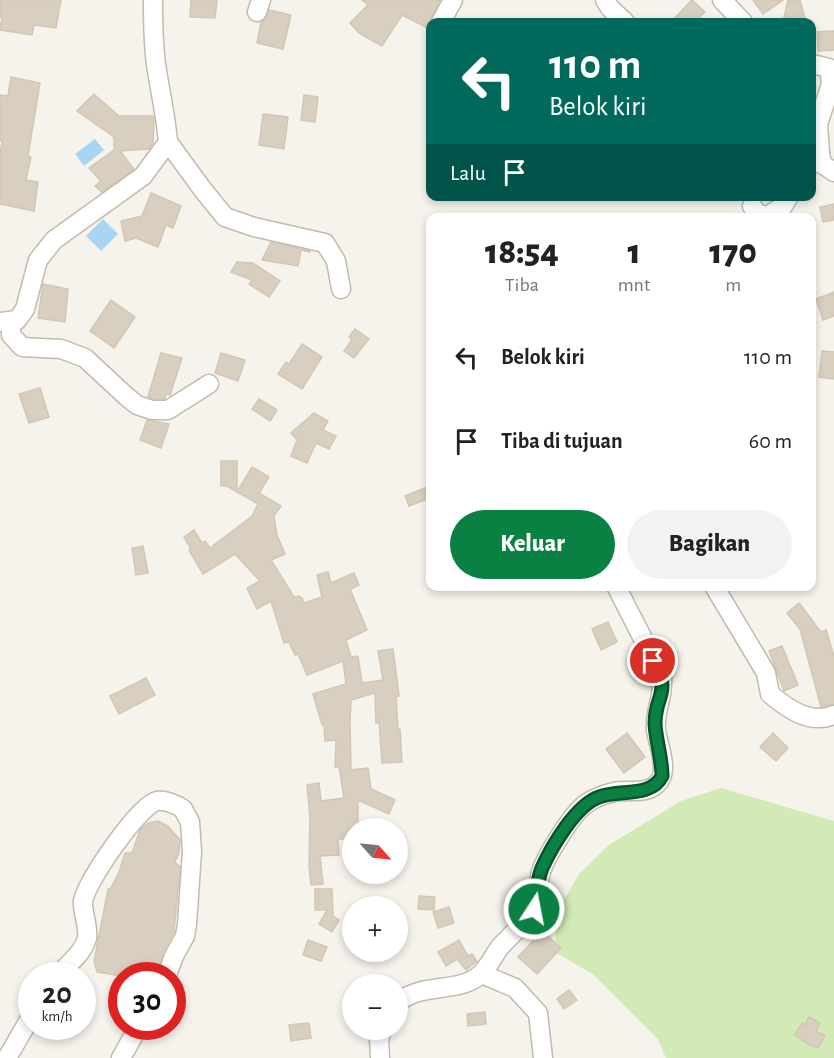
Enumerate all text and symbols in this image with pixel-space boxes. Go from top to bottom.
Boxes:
icon: left [450,42,528,120]
text: 110 m [549,44,641,86]
text: Belok kiri [549,93,646,120]
icon: arrive [498,156,531,189]
text: Lalu [450,162,486,184]
text: 18:54 [485,234,559,270]
text: 1 [627,234,641,270]
text: 170 [709,234,757,270]
text: Tiba [505,275,539,295]
text: mnt [618,275,650,295]
text: m [725,275,741,295]
icon: left [450,341,483,374]
text: Belok kiri [501,346,585,368]
text: 110 m [744,346,792,368]
icon: arrive [450,425,483,458]
text: Tiba di tujuan [501,430,623,452]
text: 60 m [749,430,792,452]
button: Keluar [450,510,615,579]
button: Bagikan [627,510,792,579]
pin [627,635,678,686]
icon: arrive [636,644,669,677]
north arrow [342,818,408,884]
map controls [342,818,408,1040]
position arrow [502,877,566,941]
button: + [342,896,408,962]
speed limit sign: 30 [108,962,186,1040]
button: − [342,974,408,1040]
text: 20 [42,979,72,1009]
text: km/h [42,1009,72,1024]

